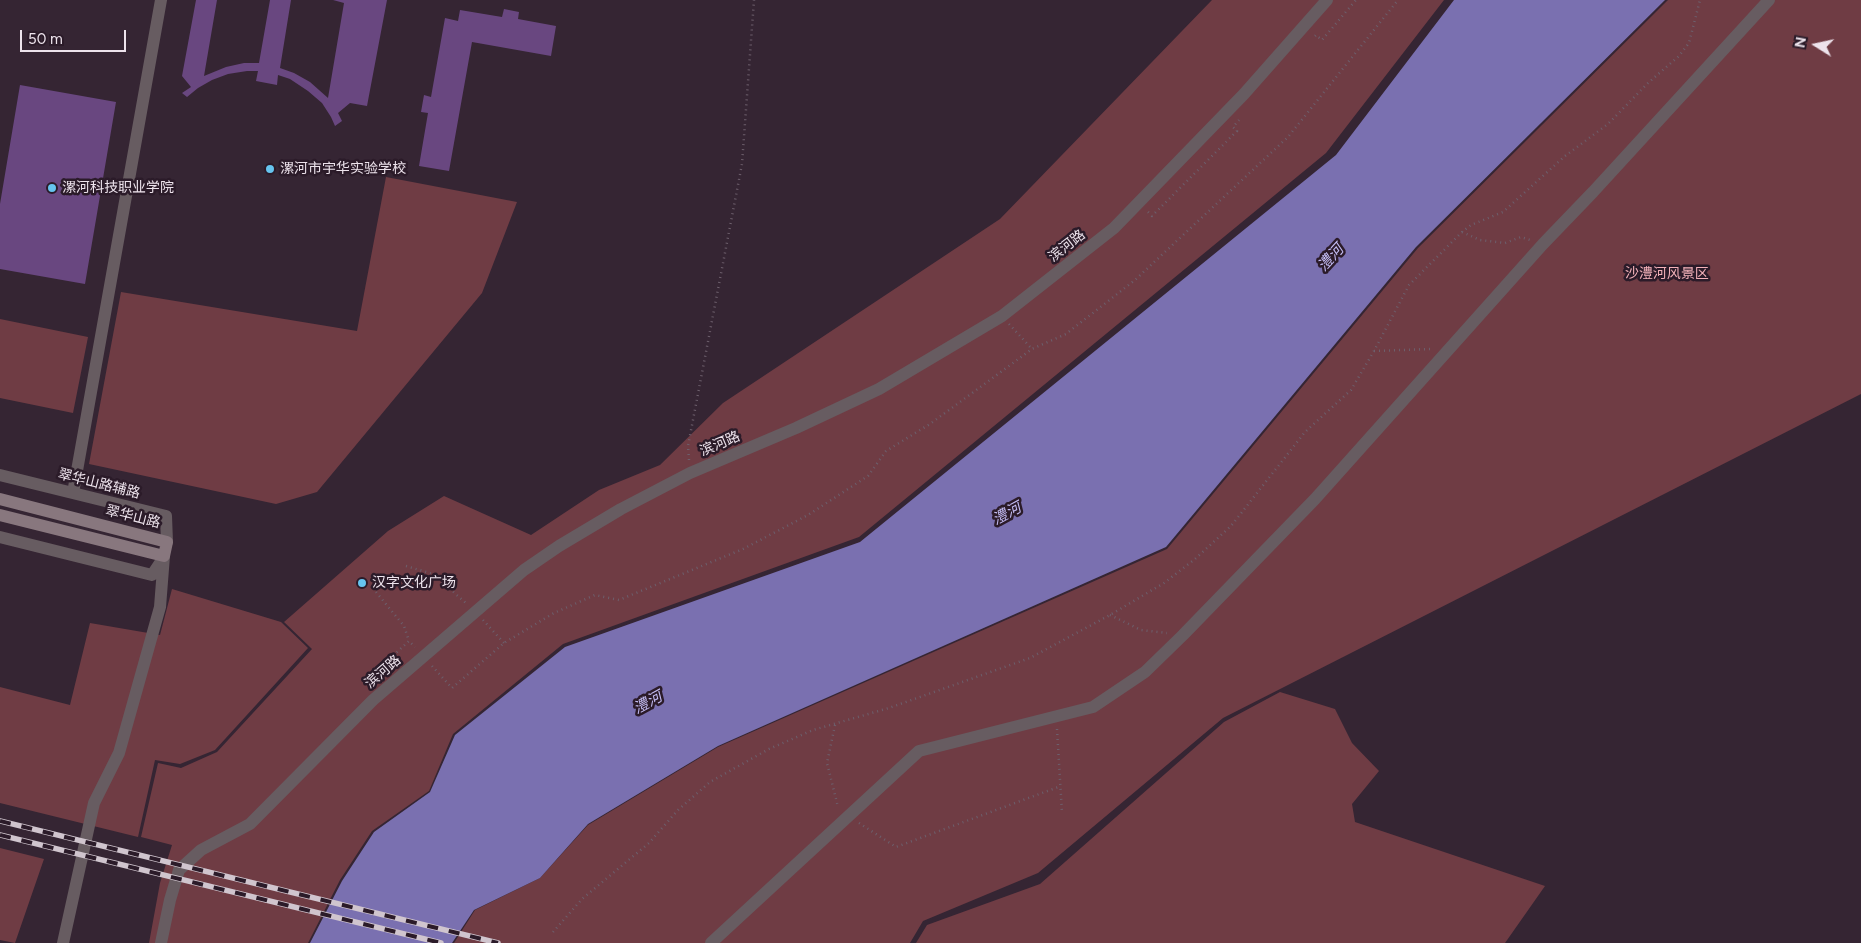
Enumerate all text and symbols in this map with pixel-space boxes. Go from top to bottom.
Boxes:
scale bar [22,20,129,52]
north arrow [1791,20,1841,70]
text: 50 m [28,30,63,48]
text: N [1791,36,1810,49]
place label: 漯河市宇华实验学校 [280,161,406,177]
marker: 漯河市宇华实验学校 [264,163,276,175]
place label: 漯河科技职业学院 [62,180,174,196]
marker: 漯河科技职业学院 [46,182,58,194]
street label: 滨河路 [1045,226,1089,266]
water label: 澧河 [1314,241,1348,275]
park label: 沙澧河风景区 [1625,266,1709,282]
street label: 滨河路 [697,428,743,460]
street label: 翠华山路辅路 [56,466,142,502]
water label: 澧河 [990,499,1024,529]
street label: 翠华山路 [104,502,162,532]
place label: 汉字文化广场 [372,575,456,591]
marker: 汉字文化广场 [356,577,368,589]
street label: 滨河路 [362,652,404,692]
water label: 澧河 [631,688,665,718]

